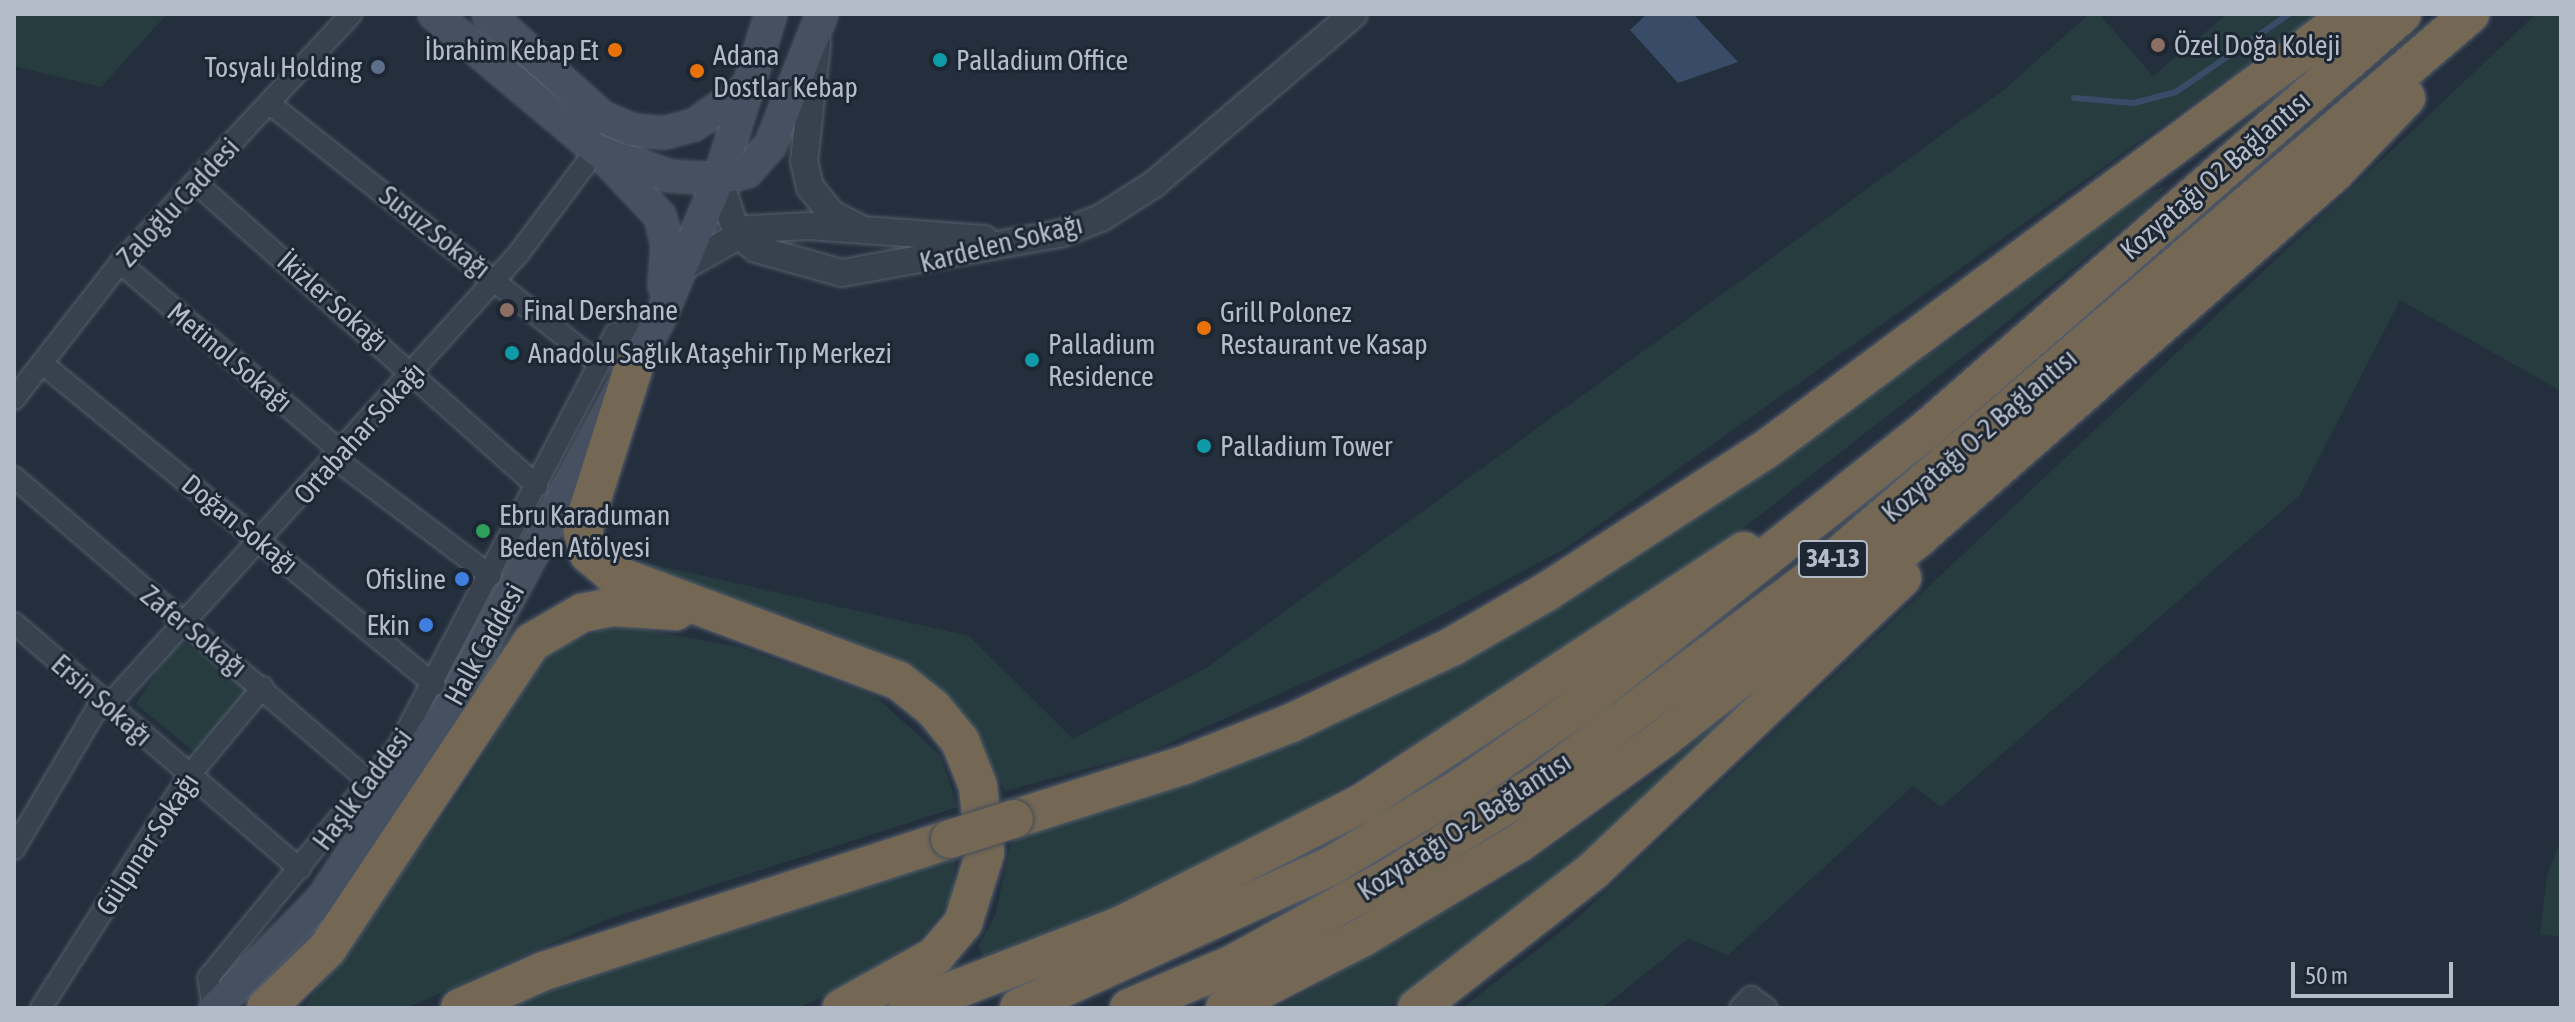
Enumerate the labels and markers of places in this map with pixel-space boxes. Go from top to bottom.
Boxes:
place label: Özel Doğa Koleji [2174,28,2340,62]
place label: İbrahim Kebap Et [425,33,599,67]
marker: Özel Doğa Koleji [2149,36,2167,54]
place label: Adana Dostlar Kebap [713,38,858,104]
marker: İbrahim Kebap Et [606,41,624,59]
place label: Palladium Office [956,43,1128,77]
place label: Tosyalı Holding [204,50,362,84]
marker: Palladium Office [931,51,949,69]
marker: Tosyalı Holding [369,58,387,76]
marker: Adana Dostlar Kebap [688,62,706,80]
place label: Final Dershane [523,293,678,327]
place label: Grill Polonez Restaurant ve Kasap [1220,295,1428,361]
marker: Final Dershane [498,301,516,319]
marker: Grill Polonez Restaurant ve Kasap [1195,319,1213,337]
place label: Palladium Residence [1048,327,1155,393]
place label: Anadolu Sağlık Ataşehir Tıp Merkezi [528,336,892,370]
marker: Anadolu Sağlık Ataşehir Tıp Merkezi [503,344,521,362]
marker: Palladium Residence [1023,351,1041,369]
place label: Palladium Tower [1220,429,1392,463]
marker: Palladium Tower [1195,437,1213,455]
place label: Ebru Karaduman Beden Atölyesi [499,498,670,564]
marker: Ebru Karaduman Beden Atölyesi [474,522,492,540]
place label: Ofisline [365,562,446,596]
marker: Ofisline [453,570,471,588]
place label: Ekin [367,608,410,642]
marker: Ekin [417,616,435,634]

